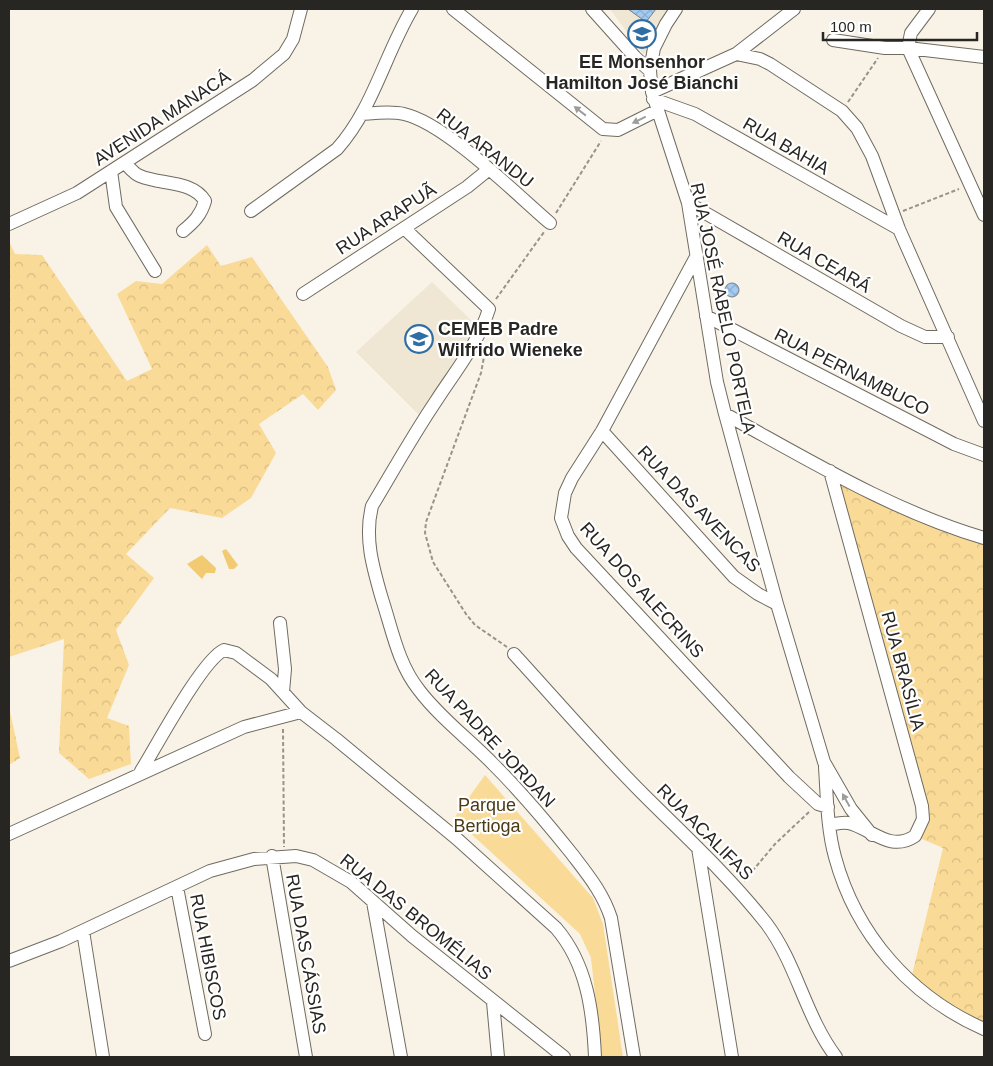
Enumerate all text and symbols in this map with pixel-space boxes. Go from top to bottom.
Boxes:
scale bar [823,10,977,42]
text: 100 m [830,18,872,35]
school or university icon: EE Monsenhor Hamilton José Bianchi [627,19,657,49]
place label: EE Monsenhor Hamilton José Bianchi [545,52,739,93]
street label: AVENIDA MANACÁ [90,66,234,170]
street label: RUA ARANDU [433,104,537,192]
one-way arrow [574,106,587,117]
street label: RUA BAHIA [739,113,833,179]
one-way arrow [632,116,646,124]
street label: RUA ARAPUÃ [332,178,440,259]
street label: RUA JOSÉ RABELO PORTELA [687,181,759,435]
street label: RUA CEARÁ [774,227,874,297]
place label: CEMEB Padre Wilfrido Wieneke [438,319,583,360]
school or university icon: CEMEB Padre Wilfrido Wieneke [404,324,434,354]
street label: RUA PERNAMBUCO [771,324,933,420]
street label: RUA DAS AVENCAS [634,442,764,576]
street label: RUA DOS ALECRINS [576,518,708,662]
street label: RUA BRASÍLIA [877,609,929,733]
street label: RUA PADRE JORDAN [421,665,559,811]
street label: RUA ACALIFAS [653,780,757,884]
one-way arrow [841,793,850,807]
park label: Parque Bertioga [453,795,522,836]
street label: RUA DAS BROMÉLIAS [336,850,496,984]
street label: RUA DAS CÁSSIAS [282,872,330,1036]
street label: RUA HIBISCOS [186,892,230,1022]

